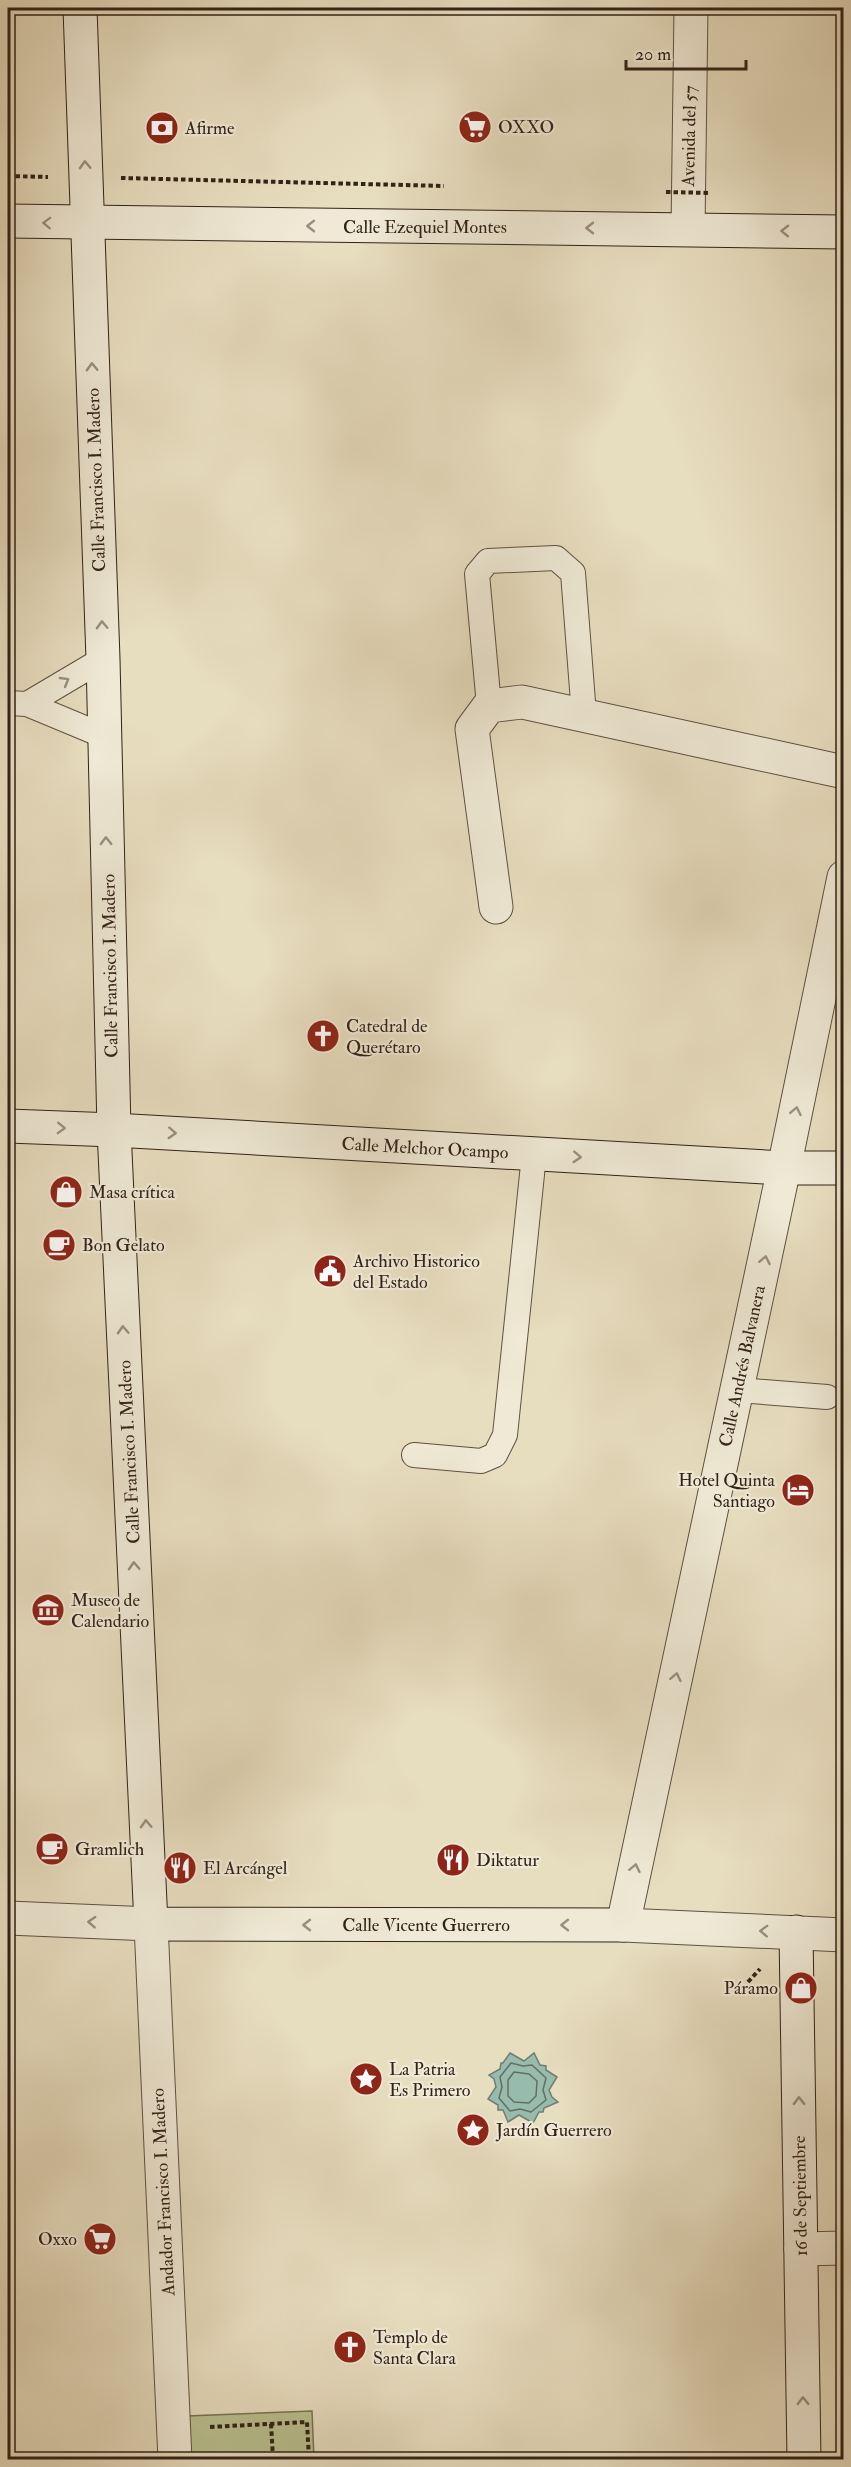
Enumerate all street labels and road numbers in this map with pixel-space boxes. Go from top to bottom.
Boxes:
street label: Avenida del 57 [677,85,702,188]
street label: Calle Ezequiel Montes [343,216,507,239]
street label: Calle Francisco I. Madero [82,387,111,572]
street label: Calle Francisco I. Madero [97,873,124,1058]
street label: Calle Melchor Ocampo [341,1133,509,1164]
street label: Calle Andrés Balvanera [714,1283,771,1449]
street label: Calle Francisco I. Madero [113,1359,146,1544]
street label: Calle Vicente Guerrero [342,1914,510,1937]
street label: Andador Francisco I. Madero [147,2087,180,2297]
street label: 16 de Septiembre [788,2135,813,2257]

